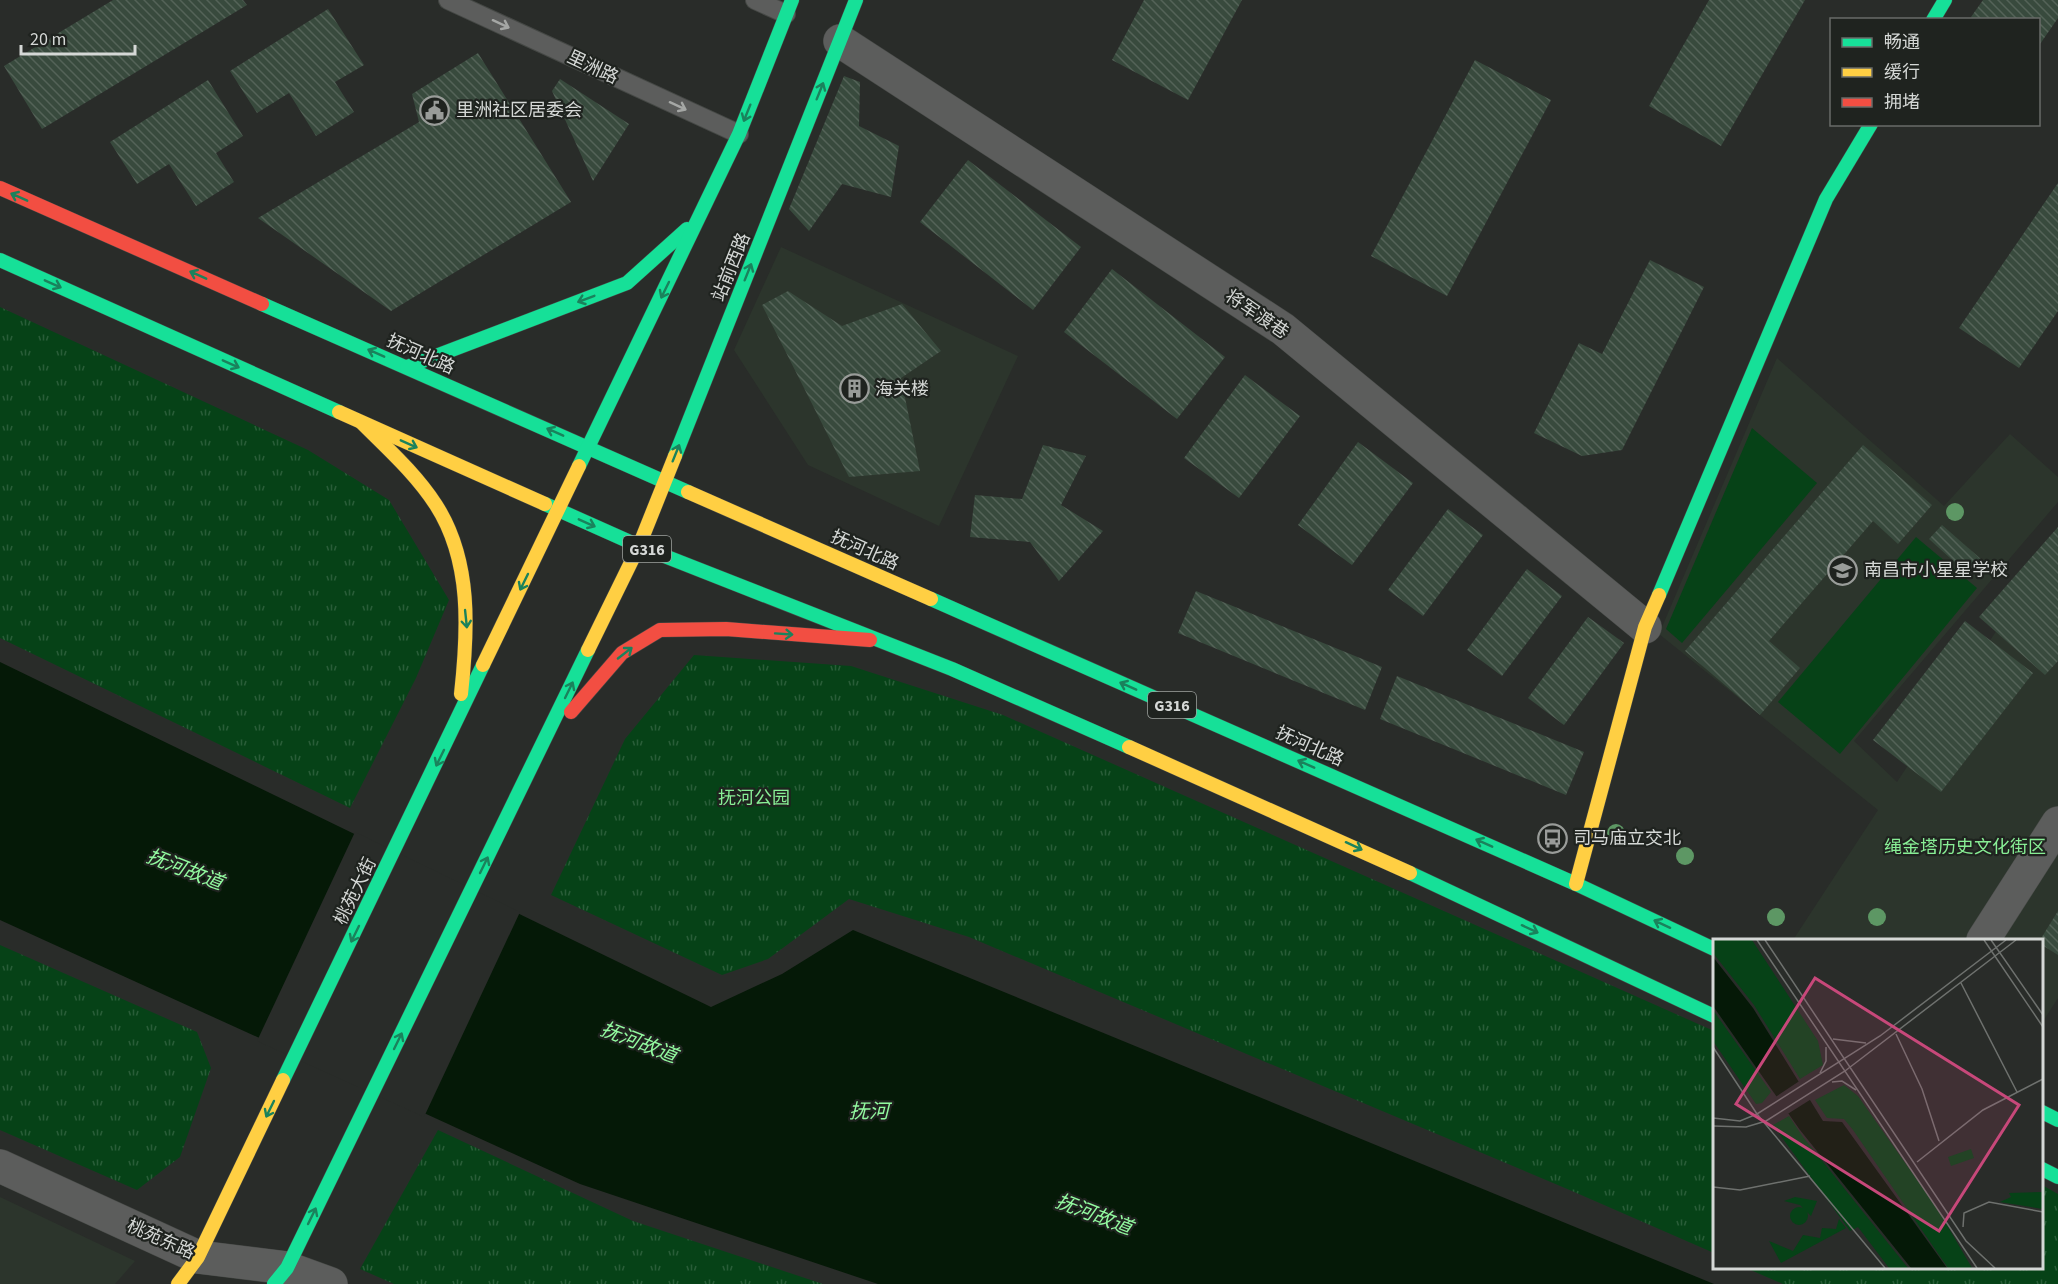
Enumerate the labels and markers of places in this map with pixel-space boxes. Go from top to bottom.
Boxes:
public building icon: 里洲社区居委会 [419,94,451,126]
place label: 里洲社区居委会 [456,98,582,123]
building icon: 海关楼 [838,373,870,405]
place label: 海关楼 [875,377,929,402]
school or university icon: 南昌市小星星学校 [1827,554,1859,586]
place label: 南昌市小星星学校 [1864,558,2008,583]
bus stop icon: 司马庙立交北 [1536,822,1568,854]
place label: 司马庙立交北 [1573,826,1681,851]

